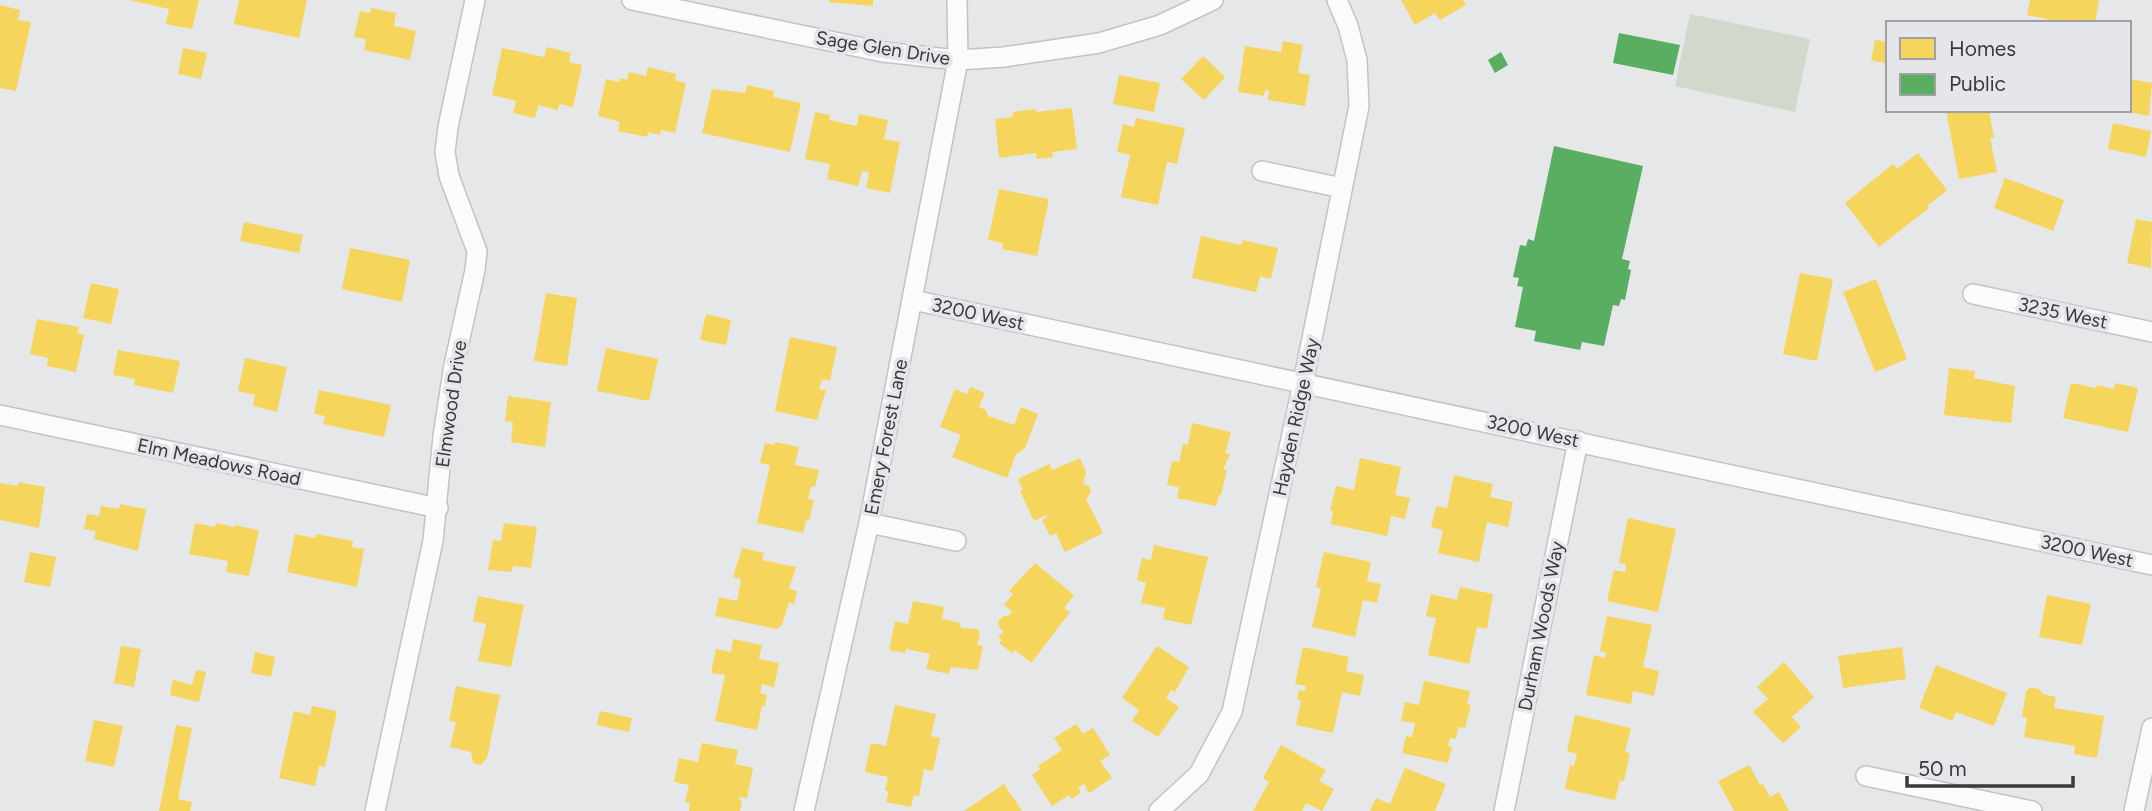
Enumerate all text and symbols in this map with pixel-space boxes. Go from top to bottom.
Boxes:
legend [1886,21,2131,112]
street label: Sage Glen Drive [814,26,952,70]
text: Homes [1949,36,2016,61]
text: Public [1949,71,2006,96]
street label: 3235 West [2016,292,2110,334]
street label: 3200 West [930,293,1026,335]
street label: Hayden Ridge Way [1268,336,1324,498]
street label: Elmwood Drive [431,339,471,469]
street label: Emery Forest Lane [860,357,912,517]
street label: 3200 West [1485,410,1581,452]
street label: Elm Meadows Road [135,433,303,491]
street label: 3200 West [2039,530,2135,572]
street label: Durham Woods Way [1513,539,1569,713]
scale bar [1907,744,2073,788]
text: 50 m [1918,756,1967,781]

